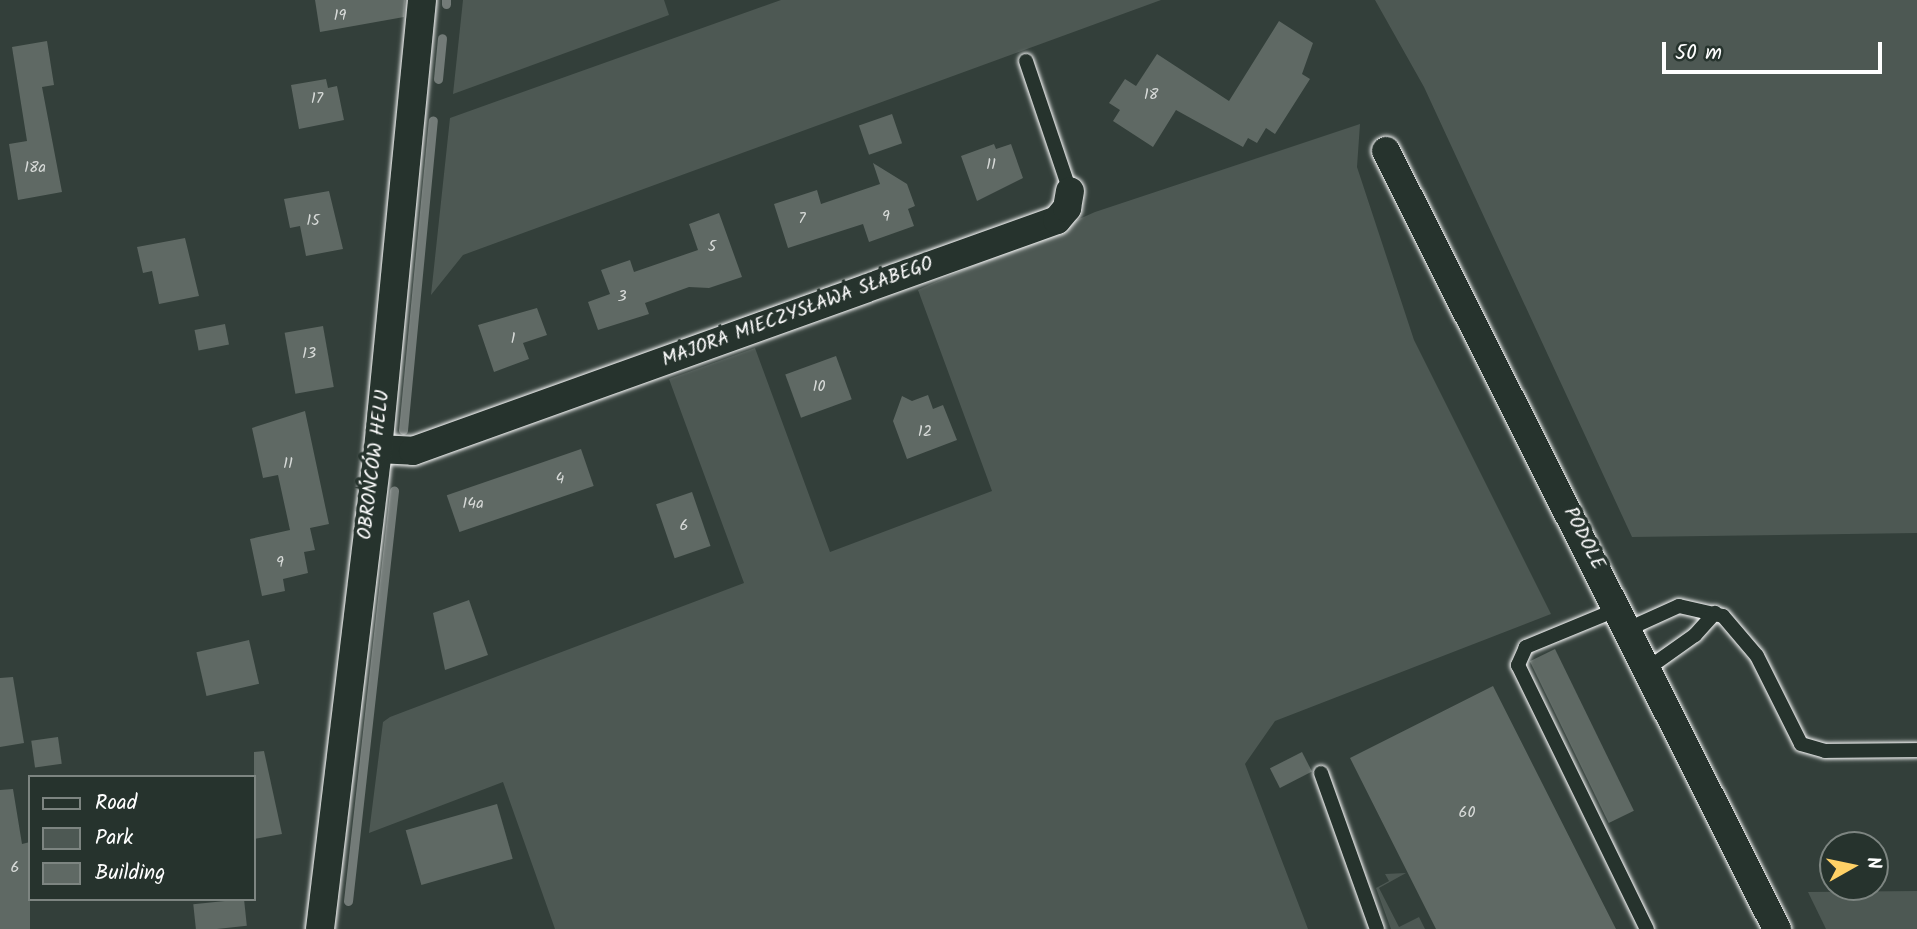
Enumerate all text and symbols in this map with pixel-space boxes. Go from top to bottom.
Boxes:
house number: 19 [334,6,346,26]
scale bar [1665,28,1885,72]
text: 50 m [1675,37,1722,70]
house number: 18 [1144,85,1158,105]
house number: 17 [311,89,323,109]
house number: 11 [986,155,996,175]
house number: 18a [24,158,46,178]
house number: 9 [882,207,890,227]
house number: 7 [798,209,806,229]
house number: 15 [306,211,320,231]
house number: 5 [708,237,716,257]
street label: MAJORA MIECZYSŁAWA SŁABEGO [659,253,937,373]
house number: 3 [617,287,627,307]
house number: 1 [510,329,516,349]
house number: 13 [302,344,316,364]
house number: 10 [812,377,826,397]
street label: OBROŃCÓW HELU [355,389,395,541]
house number: 12 [918,422,932,442]
house number: 11 [283,454,293,474]
house number: 4 [556,469,564,489]
house number: 14a [462,494,484,514]
street label: PODOLE [1558,504,1608,574]
house number: 6 [680,516,688,536]
house number: 9 [276,553,284,573]
legend [28,775,256,901]
text: Road [95,787,137,820]
house number: 60 [1459,803,1475,823]
text: Park [95,822,133,855]
north arrow [1819,831,1889,901]
text: N [1857,855,1889,871]
text: Building [95,857,165,890]
house number: 6 [11,858,19,878]

